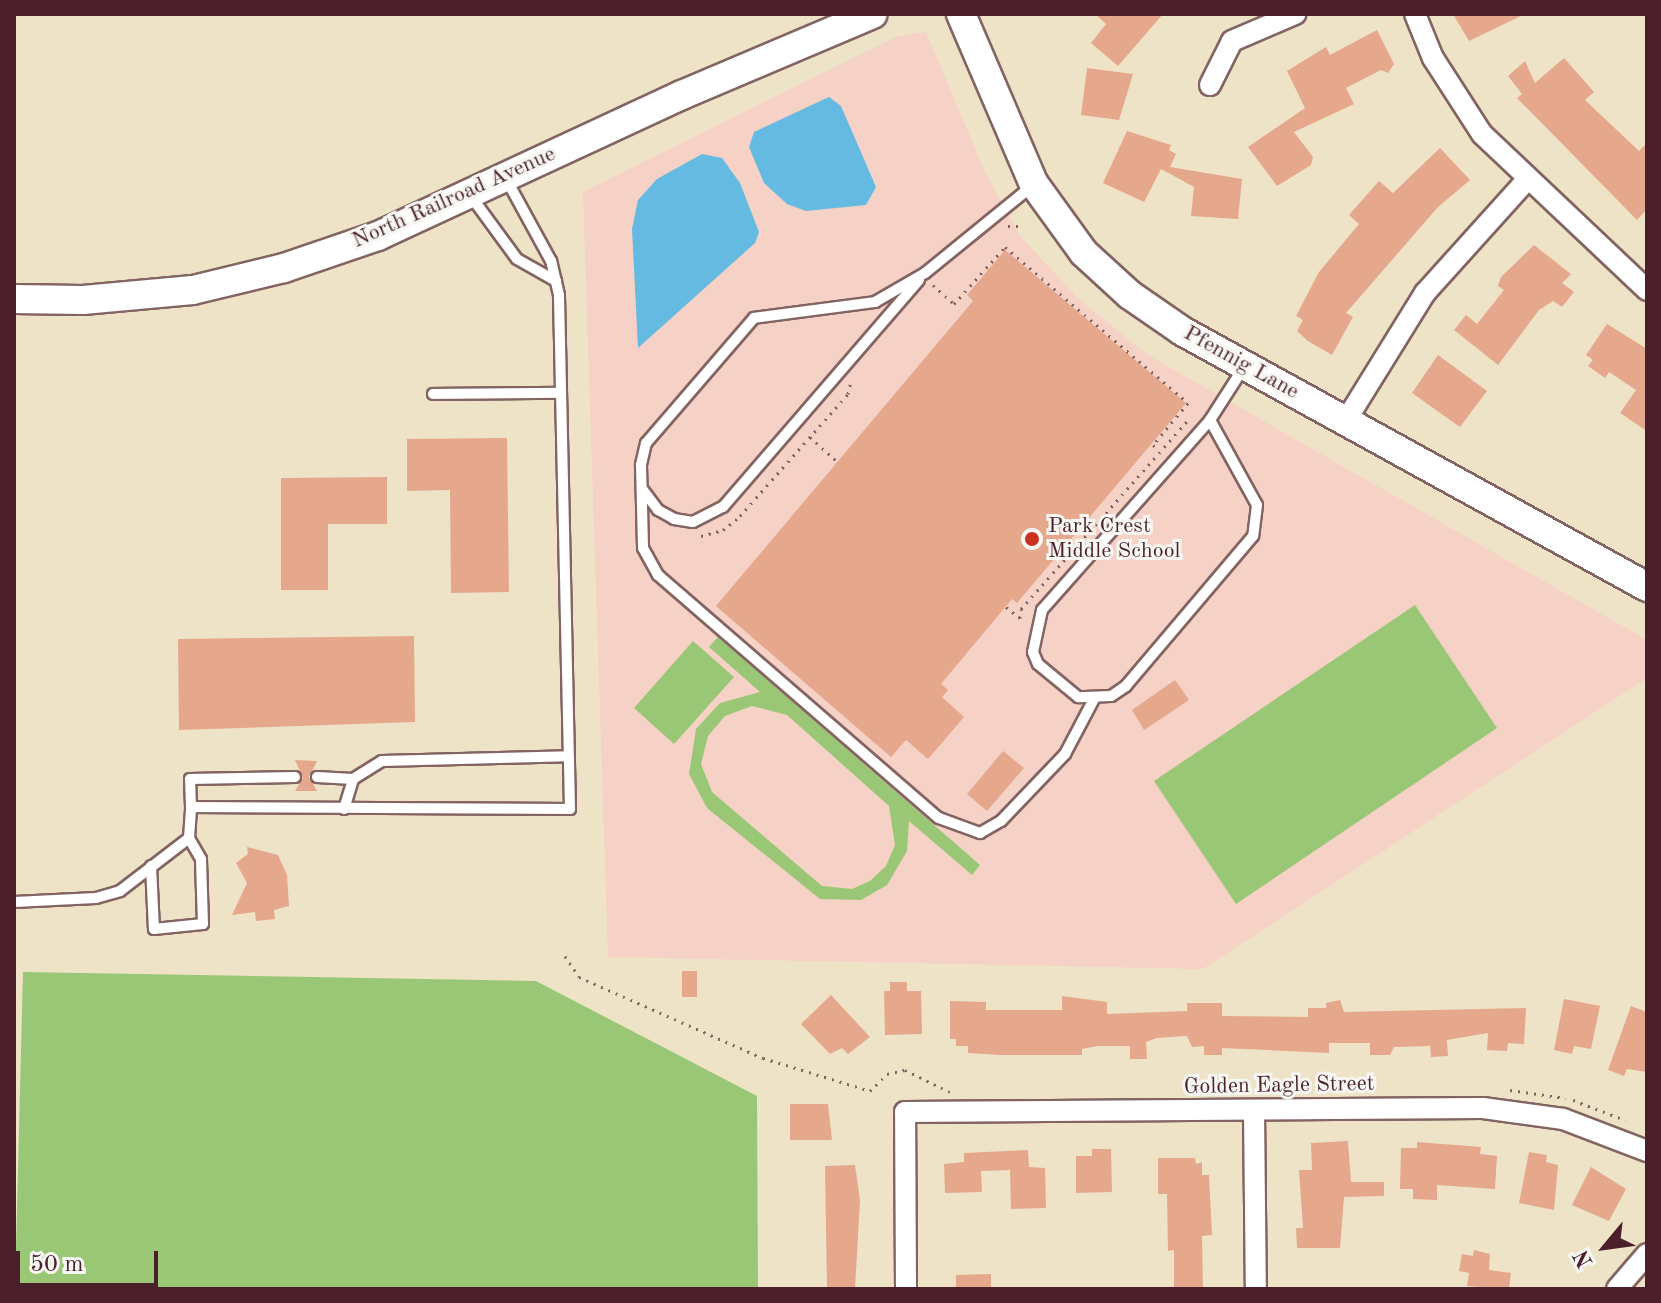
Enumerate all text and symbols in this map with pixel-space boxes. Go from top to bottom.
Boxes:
street label: North Railroad Avenue [348,141,560,255]
street label: Pfennig Lane [1179,321,1303,405]
place label: Park Crest Middle School [1048,513,1181,564]
marker: Park Crest Middle School [1023,530,1041,548]
street label: Golden Eagle Street [1183,1071,1375,1101]
north arrow [1565,1207,1645,1287]
scale bar [20,1235,162,1285]
text: N [1570,1246,1598,1271]
text: 50 m [30,1253,84,1277]

